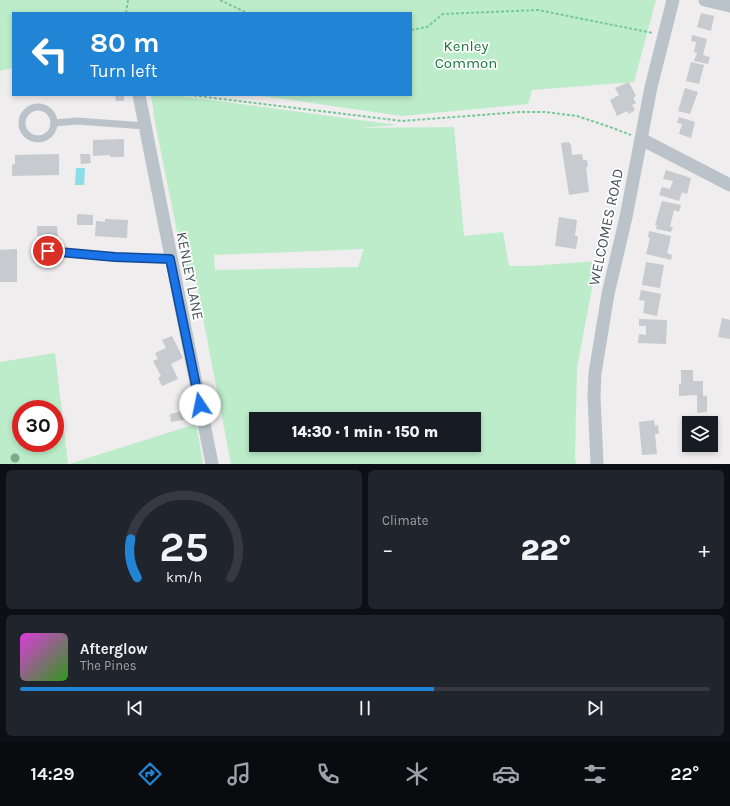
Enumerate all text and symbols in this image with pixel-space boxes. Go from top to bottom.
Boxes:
text: 80 m [90,26,159,59]
icon: left [24,28,76,80]
park label: Kenley Common [435,37,497,72]
text: Turn left [90,60,158,82]
street label: WELCOMES ROAD [585,167,627,287]
street label: KENLEY LANE [173,230,207,322]
pin [31,234,65,268]
icon: arrive [37,240,59,262]
position arrow [179,384,221,426]
speed limit sign: 30 [12,400,64,452]
map controls [682,416,718,452]
button: layers [682,416,718,452]
text: 14:30 · 1 min · 150 m [292,423,438,441]
text: Climate [382,513,428,528]
text: 25 [159,522,209,570]
text: 22° [520,532,572,568]
text: − [382,537,394,563]
text: + [698,537,710,563]
text: km/h [166,568,202,585]
text: Afterglow [80,640,148,658]
text: The Pines [80,658,137,673]
icon: previous [124,697,146,719]
icon: pause [354,697,376,719]
icon: next [584,697,606,719]
icon: directions [136,760,164,788]
icon: music [225,760,253,788]
icon: phone [314,760,342,788]
icon: climate [403,760,431,788]
icon: car [492,760,520,788]
icon: filters [581,760,609,788]
text: 14:29 [31,763,74,785]
text: 22° [671,763,699,785]

